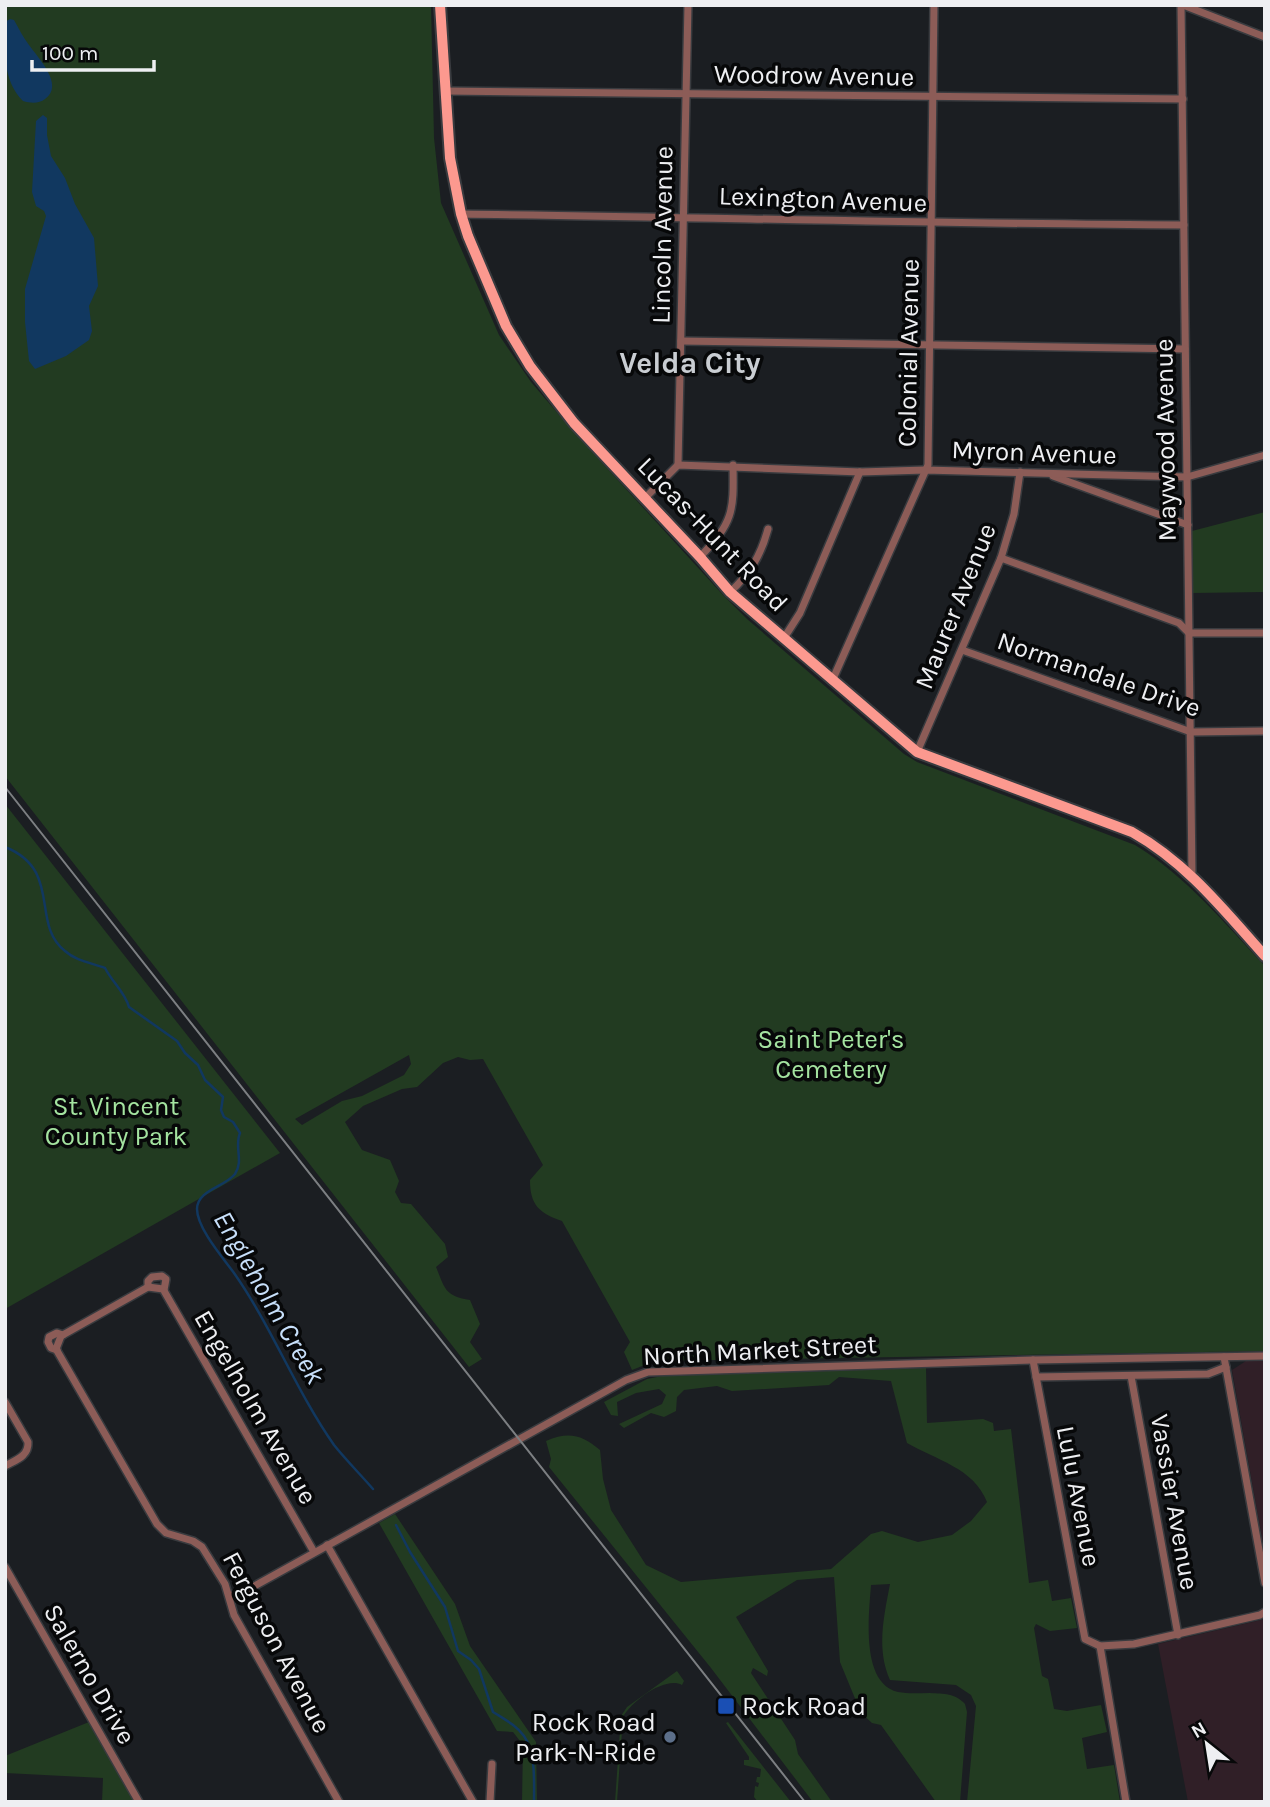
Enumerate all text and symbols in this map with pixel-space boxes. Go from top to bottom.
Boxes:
scale bar [32,28,154,72]
text: 100 m [42,41,99,65]
street label: Woodrow Avenue [714,58,914,93]
street label: Lincoln Avenue [645,146,680,324]
street label: Lexington Avenue [718,180,928,219]
street label: Colonial Avenue [891,259,926,447]
street label: Maywood Avenue [1148,338,1183,542]
district label: Velda City [619,345,761,381]
street label: Myron Avenue [951,434,1117,471]
street label: Lucas-Hunt Road [631,451,794,618]
street label: Maurer Avenue [908,519,1003,694]
street label: Normandale Drive [993,625,1205,724]
park label: Saint Peter's Cemetery [758,1024,904,1085]
park label: St. Vincent County Park [45,1091,187,1152]
water label: Engleholm Creek [207,1205,333,1390]
street label: Engelholm Avenue [187,1305,324,1510]
street label: North Market Street [642,1329,878,1372]
street label: Vassier Avenue [1144,1412,1205,1592]
street label: Lulu Avenue [1050,1423,1107,1569]
street label: Ferguson Avenue [216,1546,337,1738]
street label: Salerno Drive [37,1599,142,1750]
place label: Rock Road [742,1691,866,1722]
marker: Rock Road [716,1696,736,1716]
place label: Rock Road Park-N-Ride [515,1707,656,1768]
north arrow [1172,1709,1242,1779]
text: N [1188,1717,1210,1743]
marker: Rock Road Park-N-Ride [662,1729,678,1745]

